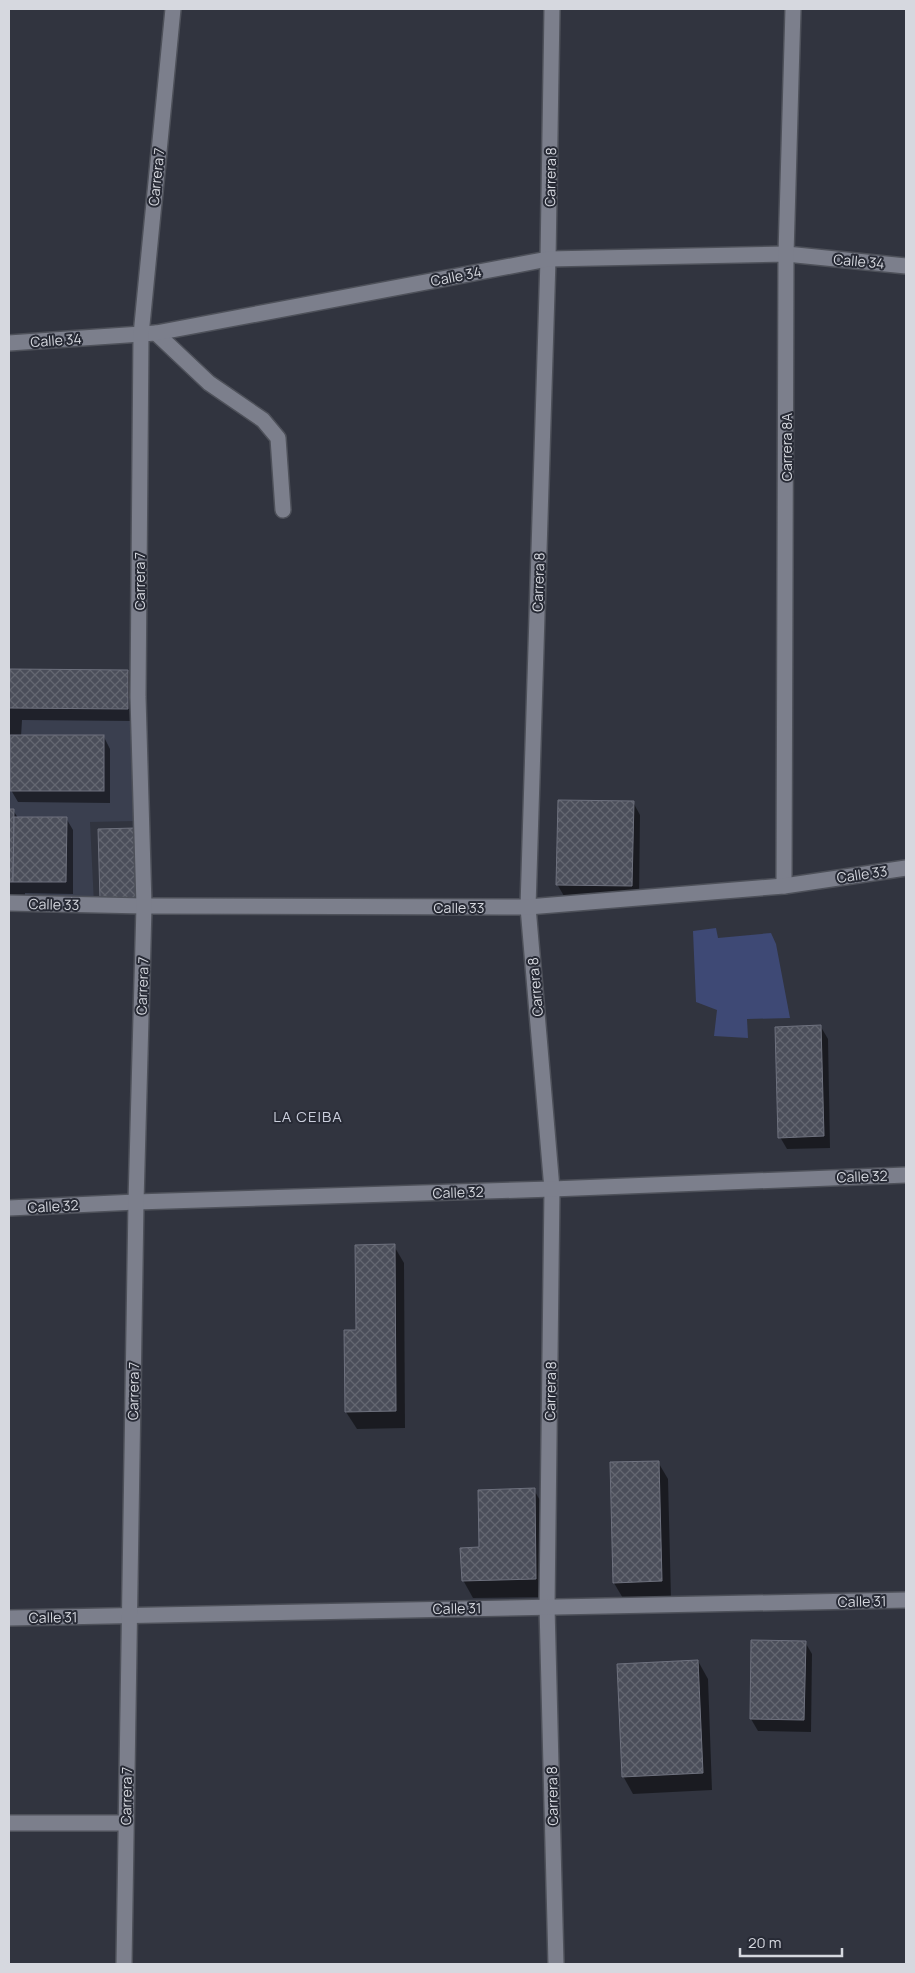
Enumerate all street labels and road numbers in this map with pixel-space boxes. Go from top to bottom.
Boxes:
street label: Carrera 7 [144,147,168,207]
street label: Carrera 8 [540,147,560,207]
street label: Calle 34 [833,249,885,273]
street label: Calle 34 [429,262,483,290]
street label: Calle 34 [30,329,82,351]
street label: Carrera 8A [777,413,796,481]
street label: Carrera 7 [130,552,149,610]
street label: Carrera 8 [527,552,549,612]
street label: Calle 33 [836,861,888,887]
street label: Calle 33 [28,894,80,914]
street label: Calle 33 [434,898,484,917]
street label: Carrera 7 [131,957,153,1015]
street label: Carrera 8 [523,957,547,1017]
street label: Calle 32 [836,1166,888,1186]
street label: Calle 32 [432,1182,484,1202]
street label: Calle 32 [27,1195,79,1217]
street label: Carrera 8 [540,1361,560,1421]
street label: Carrera 7 [123,1362,143,1420]
street label: Calle 31 [838,1591,886,1611]
street label: Calle 31 [433,1598,481,1618]
street label: Calle 31 [29,1607,77,1627]
street label: Carrera 8 [542,1766,562,1826]
street label: Carrera 7 [116,1767,136,1825]

